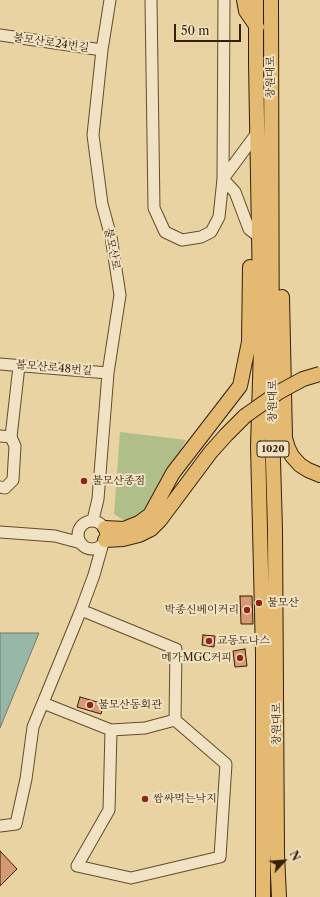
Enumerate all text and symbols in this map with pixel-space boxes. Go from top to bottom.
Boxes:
scale bar [176,16,243,42]
text: 50 m [181,23,210,38]
street label: 불모산로24번길 [12,31,90,55]
street label: 창원대로 [264,56,278,98]
street label: 불모산로 [101,227,123,271]
street label: 불모산로48번길 [15,358,93,378]
street label: 창원대로 [266,380,280,422]
road number: 1020 [257,441,289,457]
place label: 불모산종점 [92,474,145,488]
marker: 불모산종점 [79,476,89,486]
place label: 불모산 [267,596,299,610]
marker: 불모산 [254,598,264,608]
place label: 박종신베이커리 [165,603,239,617]
marker: 박종신베이커리 [242,605,252,615]
place label: 교동도나스 [217,634,270,648]
marker: 교동도나스 [204,636,214,646]
place label: 메가MGC커피 [161,651,232,665]
marker: 메가MGC커피 [235,653,245,663]
place label: 불모산동회관 [98,698,162,712]
marker: 불모산동회관 [85,700,95,710]
street label: 창원대로 [270,703,284,745]
place label: 쌈싸먹는낙지 [153,792,217,806]
marker: 쌈싸먹는낙지 [140,794,150,804]
north arrow [264,841,304,881]
text: N [286,848,303,863]

